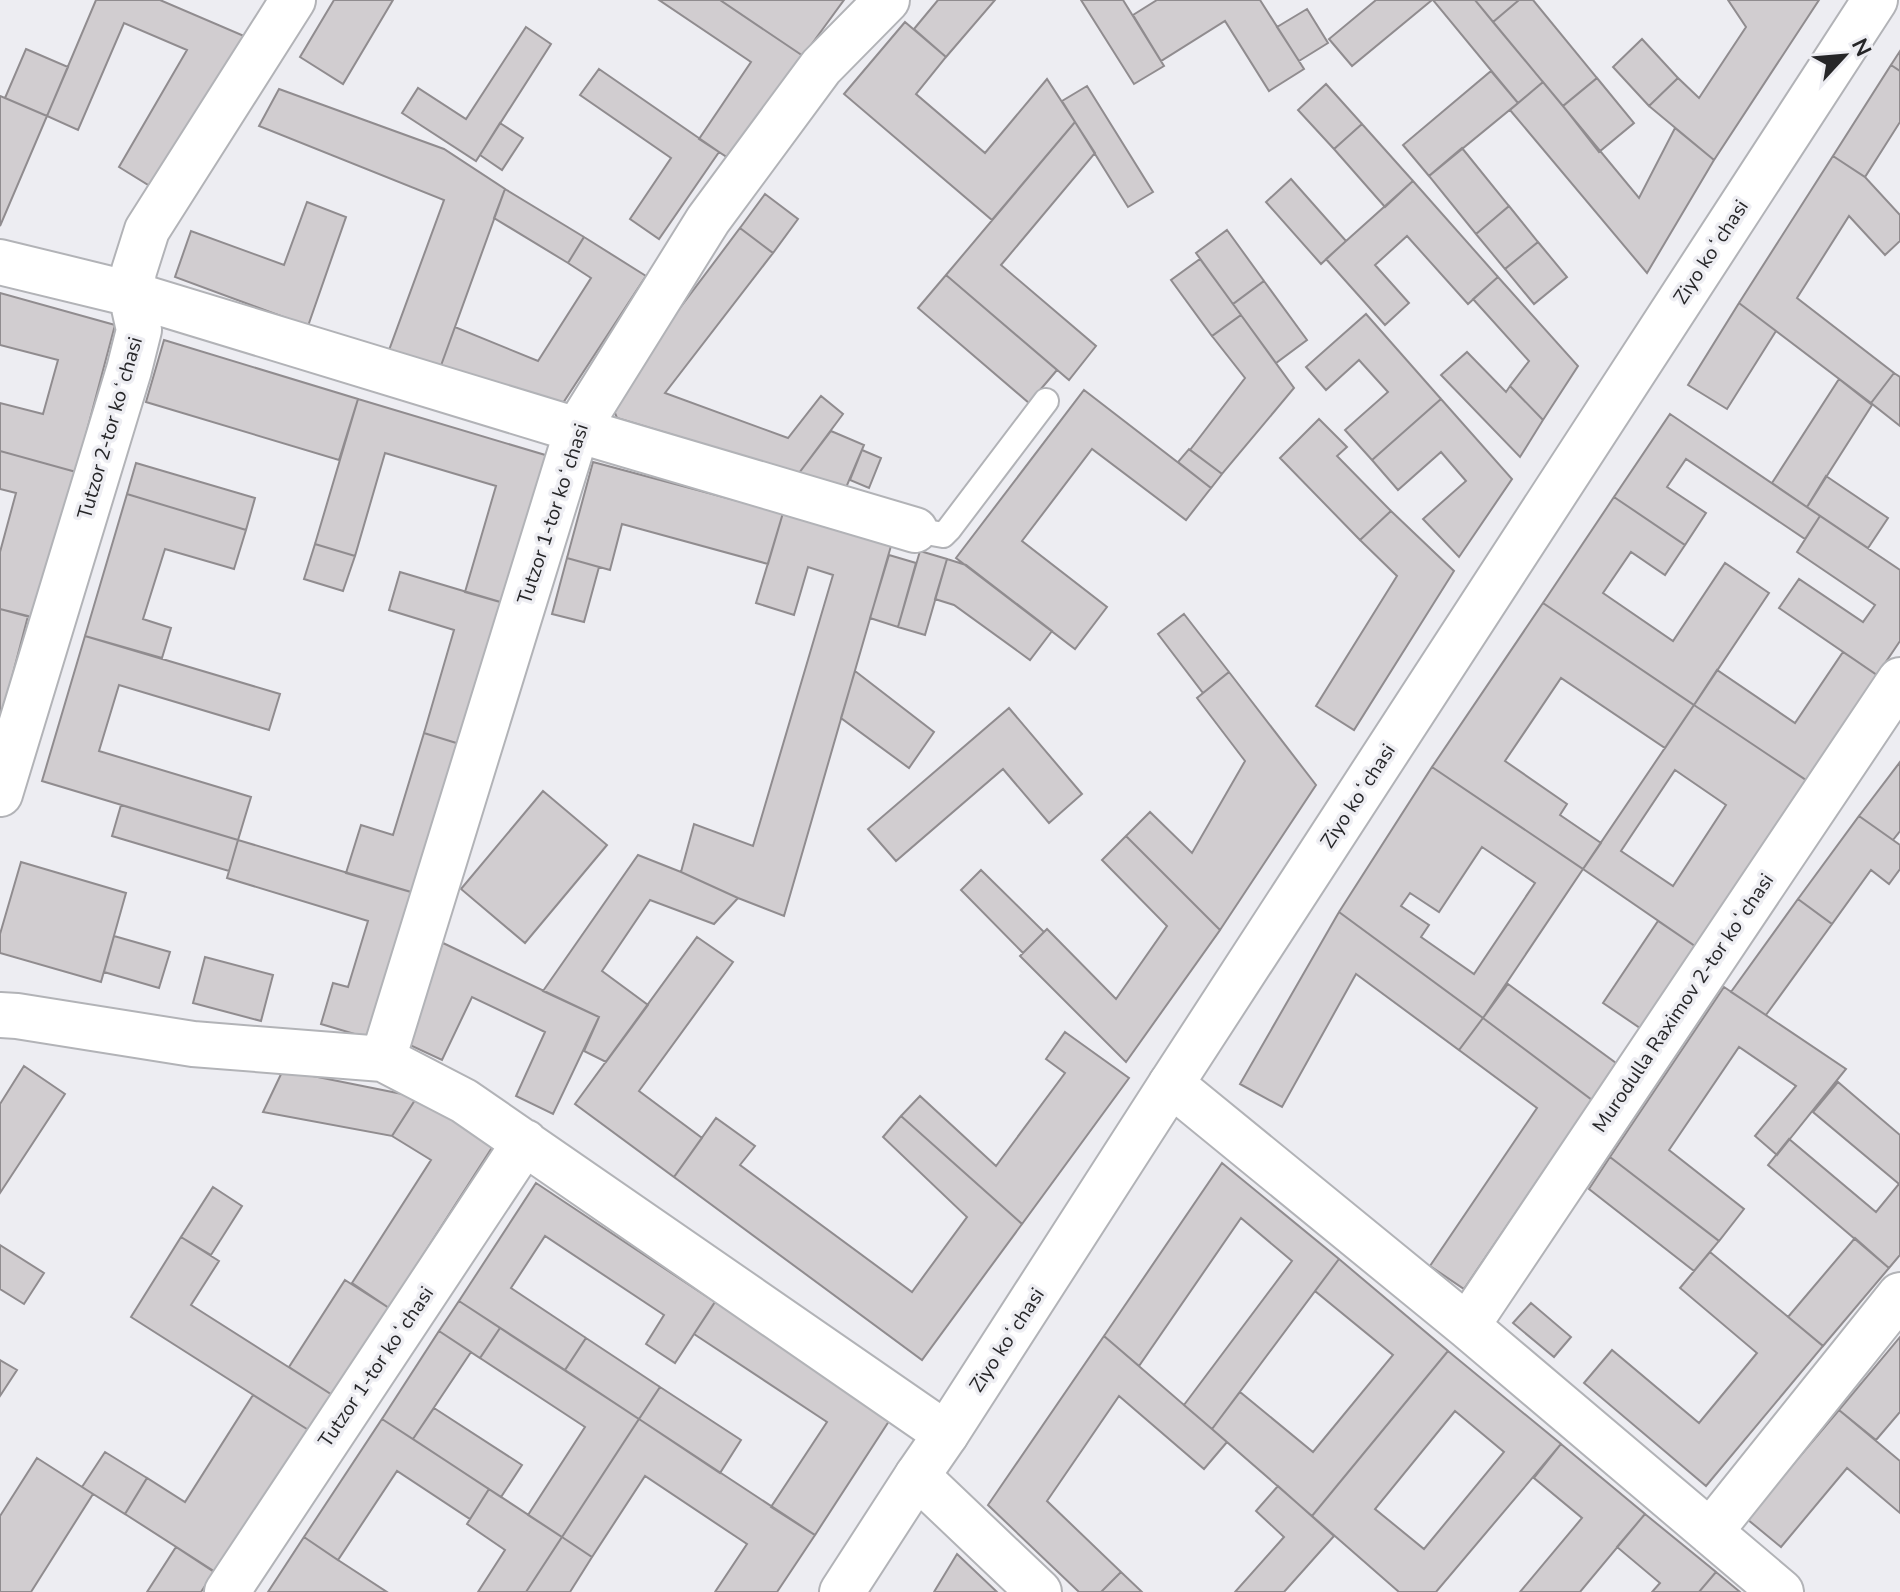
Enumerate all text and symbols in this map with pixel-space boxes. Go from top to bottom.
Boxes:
north arrow [1804,16,1884,96]
text: N [1844,34,1878,62]
street label: Ziyo koʻchasi [1667,195,1755,309]
street label: Tutzor 2-tor koʻchasi [71,334,149,522]
street label: Tutzor 1-tor koʻchasi [511,420,595,608]
street label: Ziyo koʻchasi [1314,739,1402,853]
street label: Murodulla Raximov 2-tor koʻchasi [1586,868,1780,1138]
street label: Tutzor 1-tor koʻchasi [312,1281,440,1453]
street label: Ziyo koʻchasi [963,1283,1051,1397]

